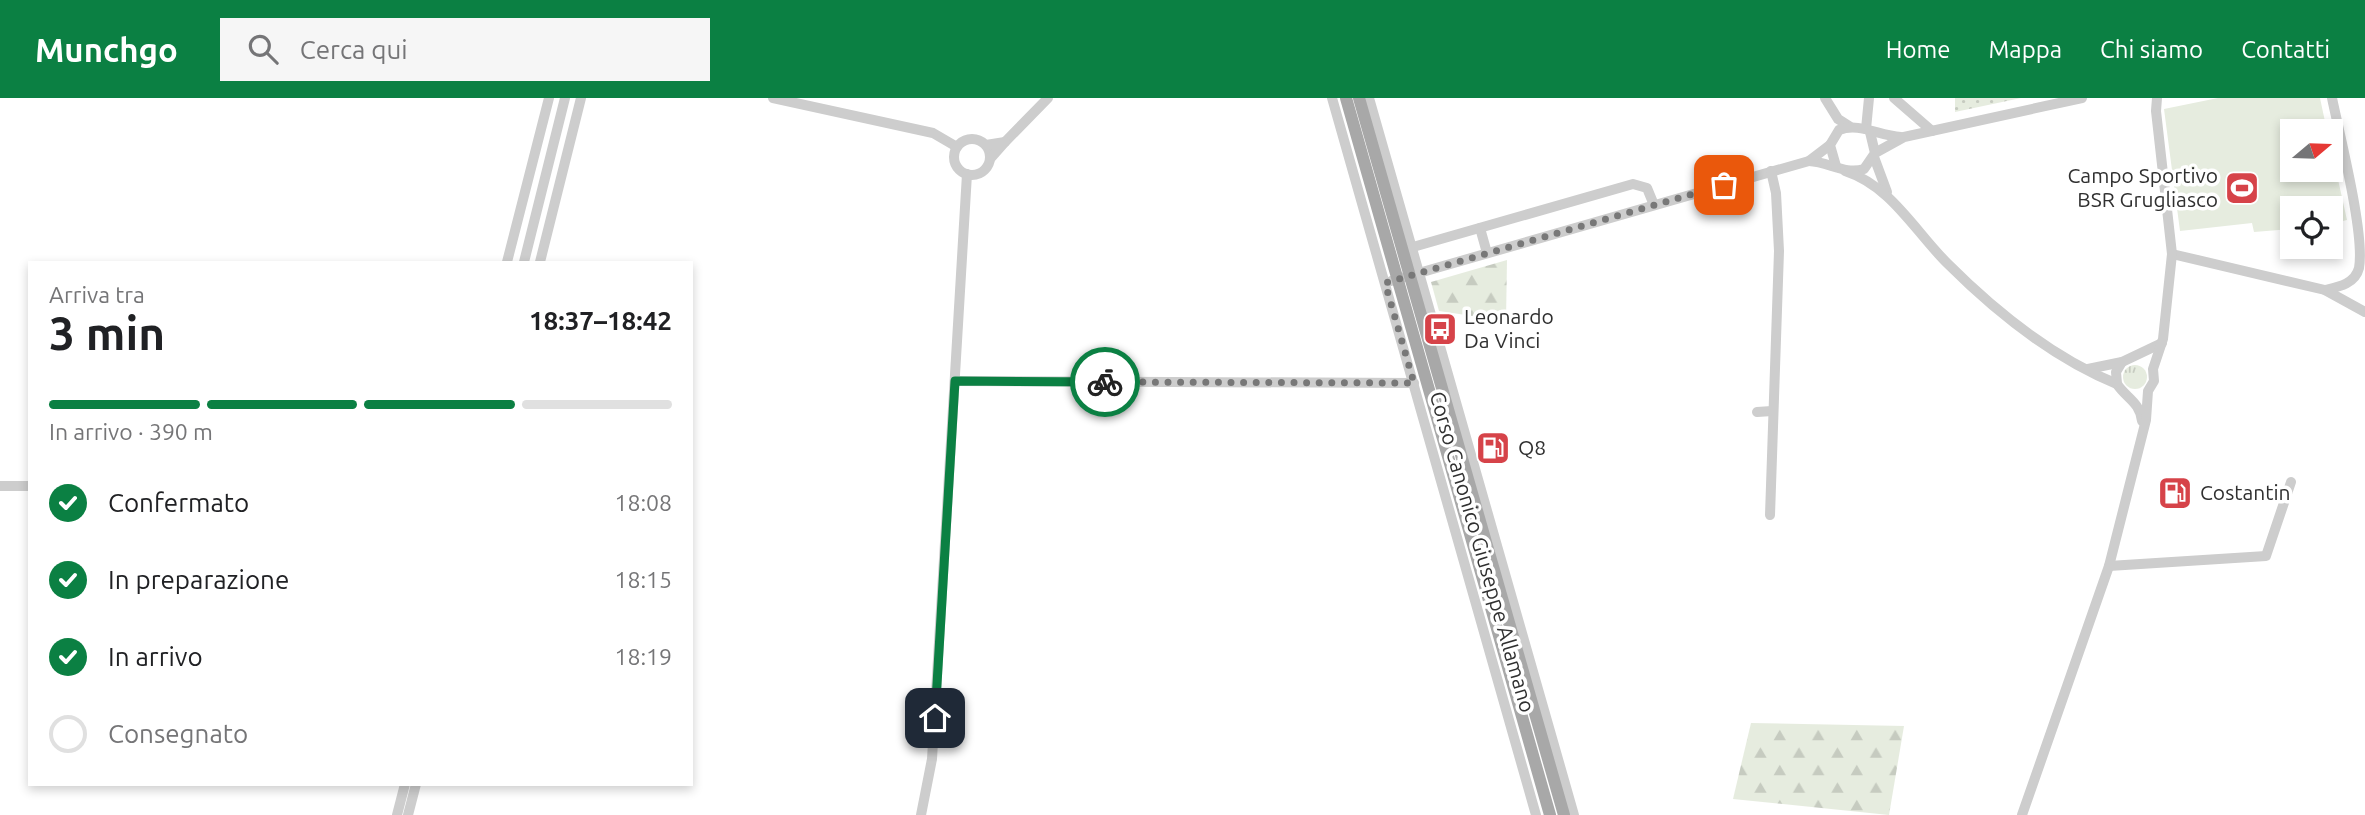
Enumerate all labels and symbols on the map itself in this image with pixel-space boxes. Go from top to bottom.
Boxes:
north arrow [2280,119,2343,182]
pin [1694,155,1754,215]
place label: Campo Sportivo BSR Grugliasco [2067,163,2218,211]
sports icon: Campo Sportivo BSR Grugliasco [2223,169,2261,207]
place label: Leonardo Da Vinci [1464,304,1554,352]
bus stop icon: Leonardo Da Vinci [1421,310,1459,348]
courier [1070,347,1140,417]
street label: Corso Canonico Giuseppe Allamano [1426,389,1540,715]
fuel station icon: Q8 [1474,429,1512,467]
place label: Q8 [1518,435,1546,459]
fuel station icon: Costantin [2156,474,2194,512]
place label: Costantin [2200,480,2291,504]
pin [905,688,965,748]

